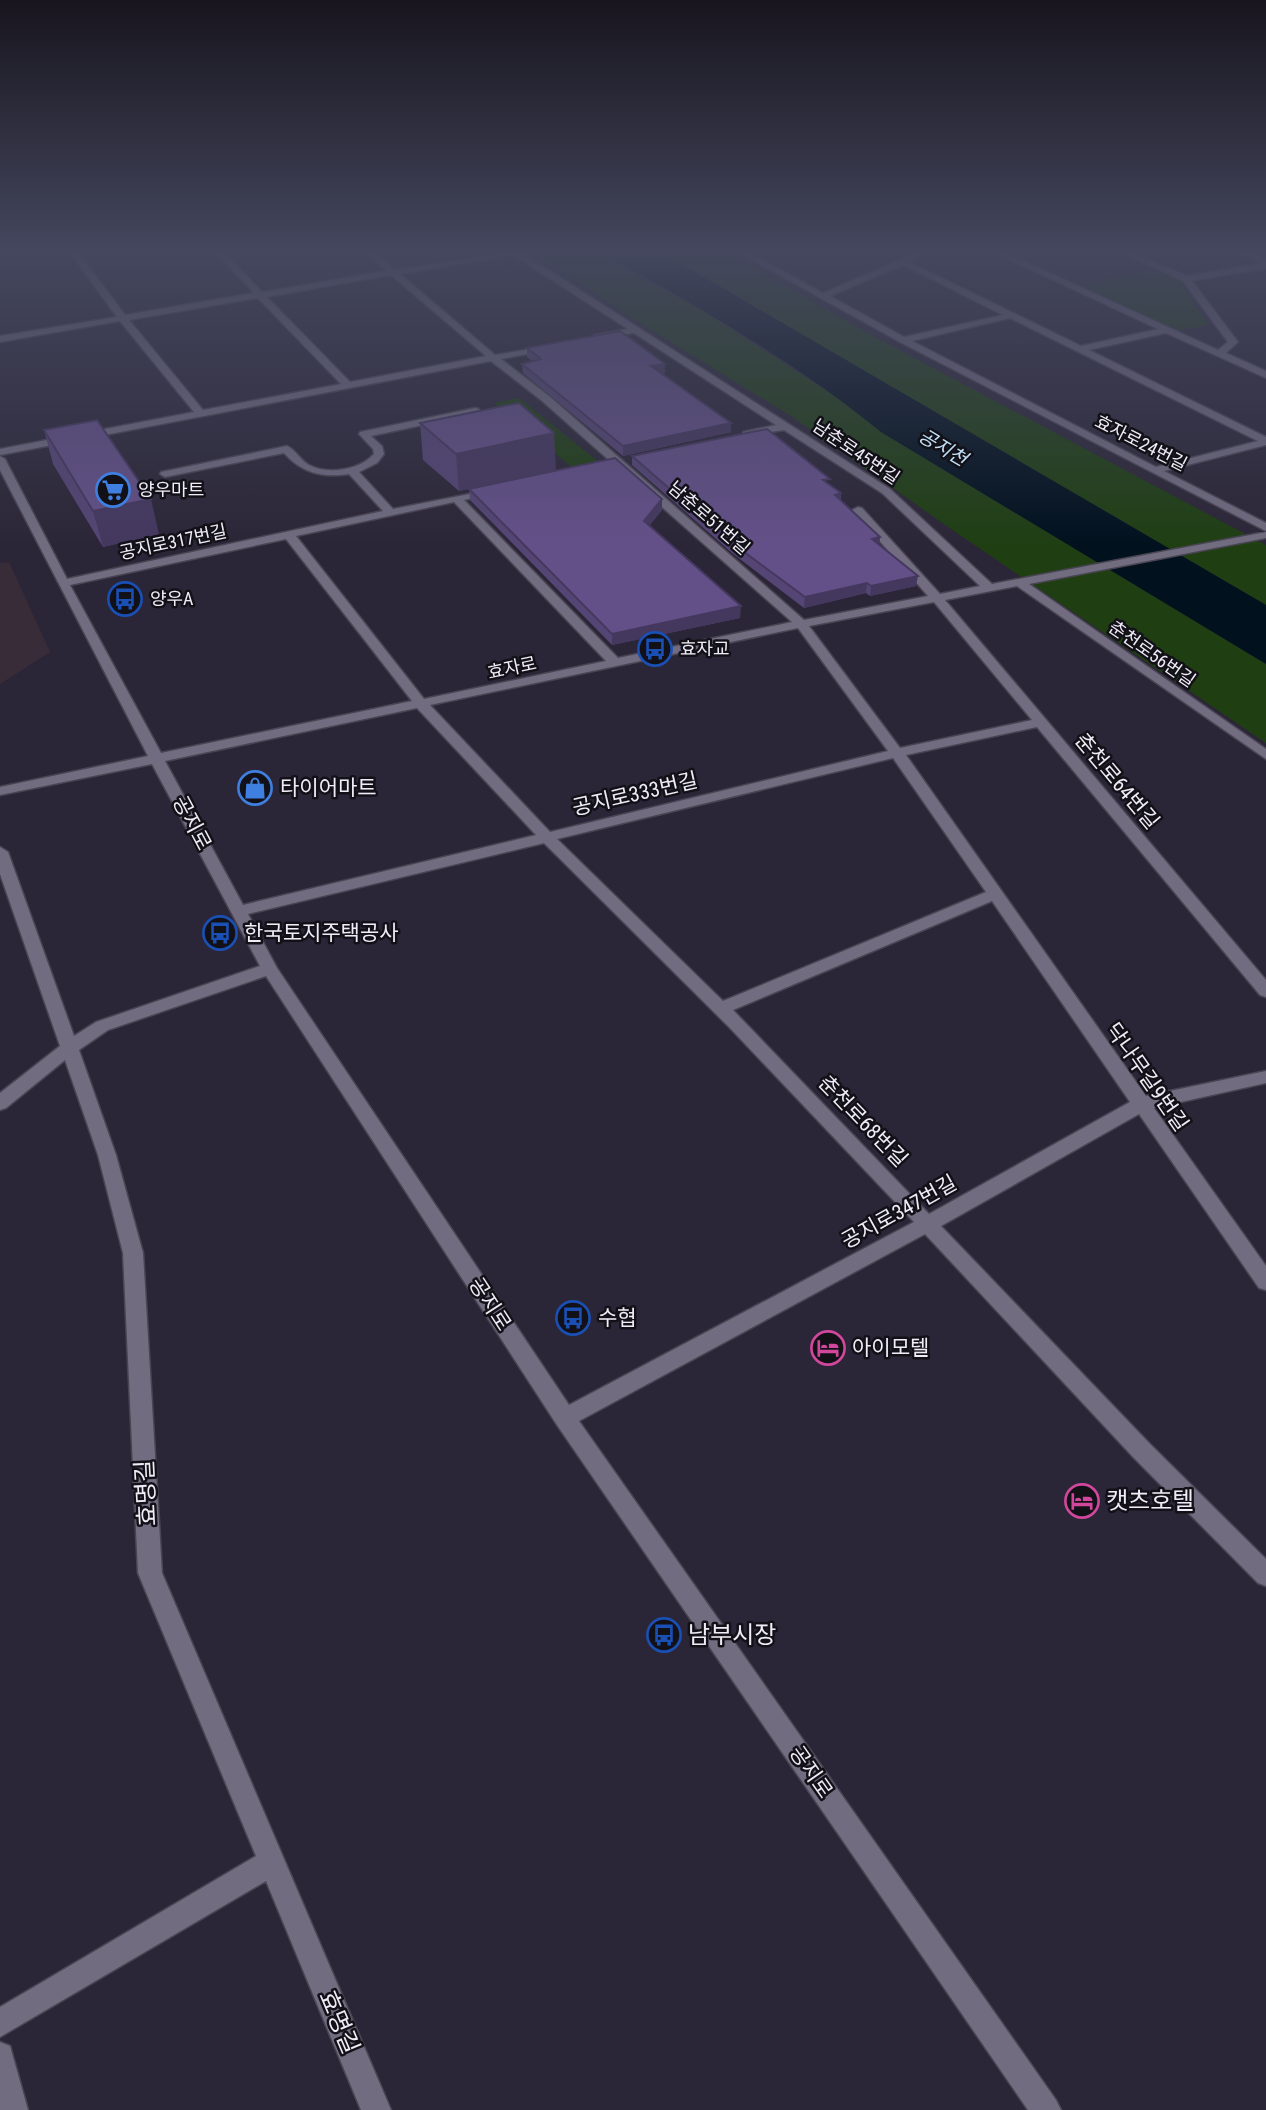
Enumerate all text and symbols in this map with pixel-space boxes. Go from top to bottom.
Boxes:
street label: 효자로24번길 [1092,410,1191,475]
street label: 남춘로45번길 [809,415,904,488]
water label: 공지천 [914,424,972,472]
supermarket icon: 양우마트 [94,471,132,509]
street label: 남춘로51번길 [664,477,754,559]
place label: 양우마트 [138,479,204,500]
street label: 공지로317번길 [117,520,229,563]
bus stop icon: 양우A [106,580,144,618]
place label: 양우A [150,588,194,609]
street label: 춘천로56번길 [1105,616,1200,691]
bus stop icon: 효자교 [636,630,674,668]
place label: 효자교 [680,638,730,659]
street label: 효자로 [485,652,538,683]
street label: 춘천로64번길 [1070,728,1164,834]
street label: 공지로333번길 [570,768,700,820]
shop icon: 타이어마트 [236,769,274,807]
place label: 타이어마트 [280,776,377,800]
street label: 공지로 [168,792,216,854]
bus stop icon: 한국토지주택공사 [201,914,239,952]
place label: 한국토지주택공사 [244,921,399,945]
street label: 닥나무길9번길 [1101,1018,1193,1136]
street label: 춘천로68번길 [814,1070,912,1172]
street label: 공지로347번길 [837,1171,961,1253]
street label: 공지로 [464,1273,516,1335]
bus stop icon: 수협 [554,1299,592,1337]
place label: 수협 [598,1306,637,1330]
hotel icon: 아이모텔 [809,1329,847,1367]
place label: 아이모텔 [852,1336,929,1360]
street label: 효명길 [130,1459,162,1527]
hotel icon: 캣츠호텔 [1063,1482,1101,1520]
place label: 캣츠호텔 [1106,1487,1194,1515]
bus stop icon: 남부시장 [645,1616,683,1654]
place label: 남부시장 [688,1621,776,1649]
street label: 공지로 [785,1741,837,1803]
street label: 효명길 [313,1986,365,2058]

